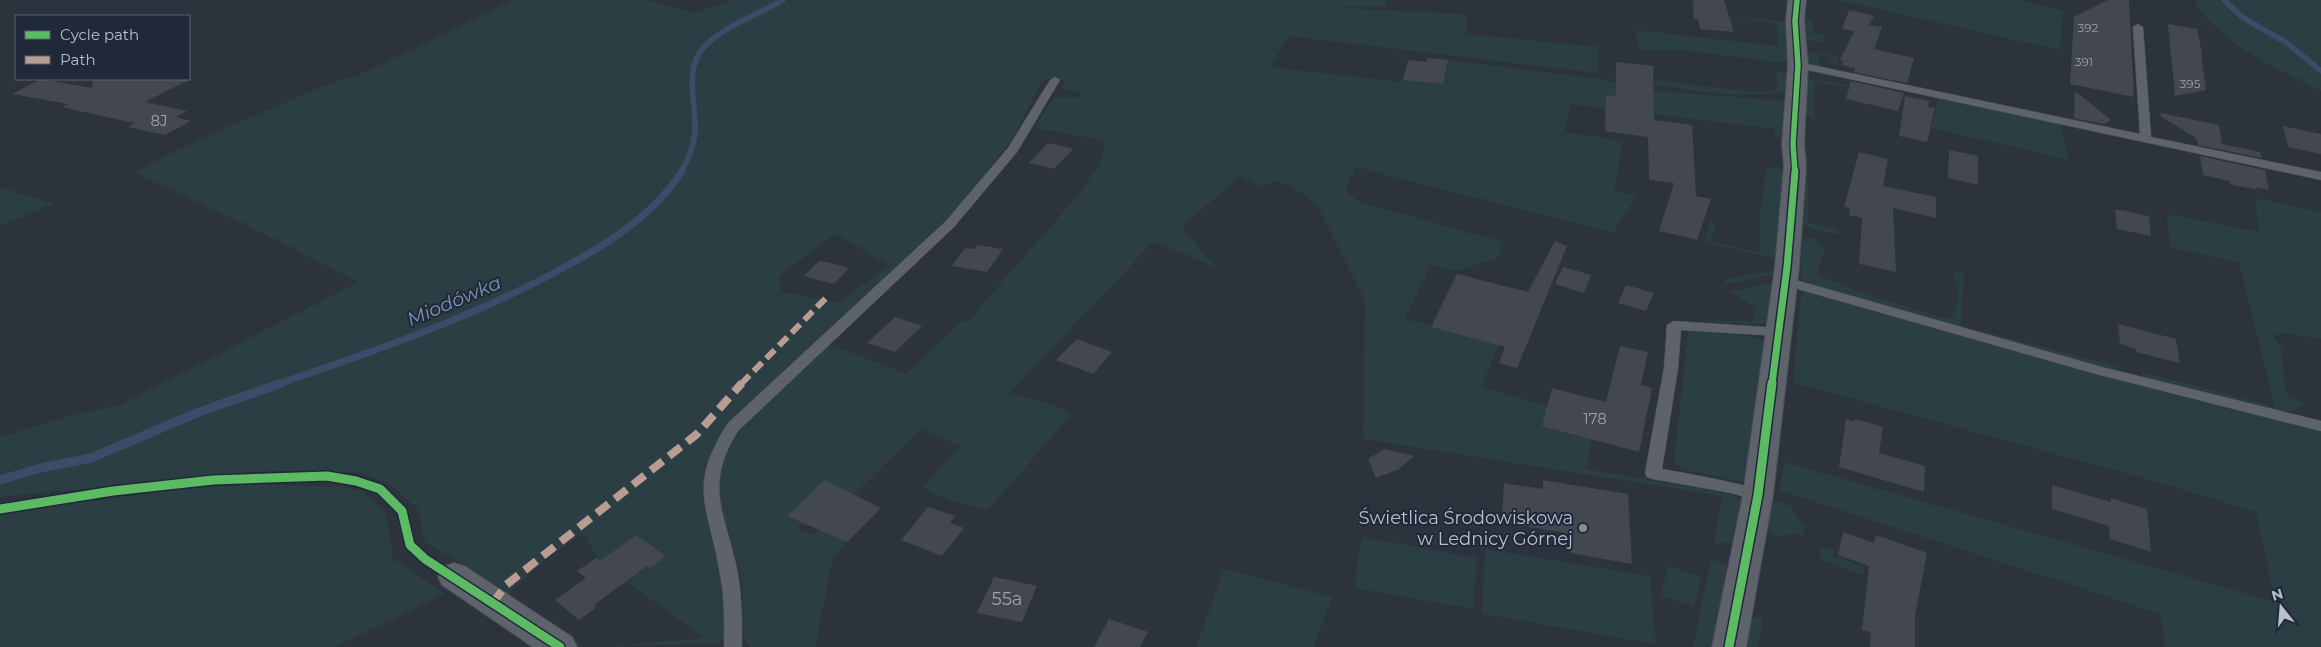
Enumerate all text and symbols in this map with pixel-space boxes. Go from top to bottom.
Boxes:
legend [15,15,190,80]
house number: 392 [2078,20,2099,35]
text: Cycle path [60,25,139,44]
text: Path [60,50,96,69]
house number: 391 [2075,54,2093,69]
house number: 395 [2180,76,2201,91]
house number: 8J [150,111,168,130]
water label: Miodówka [403,271,505,331]
house number: 178 [1583,409,1607,428]
place label: Świetlica Środowiskowa w Lednicy Górnej [1359,507,1573,550]
marker: Świetlica Środowiskowa w Lednicy Górnej [1577,522,1589,534]
north arrow [2256,582,2306,632]
text: N [2269,584,2285,605]
house number: 55a [992,588,1022,610]

